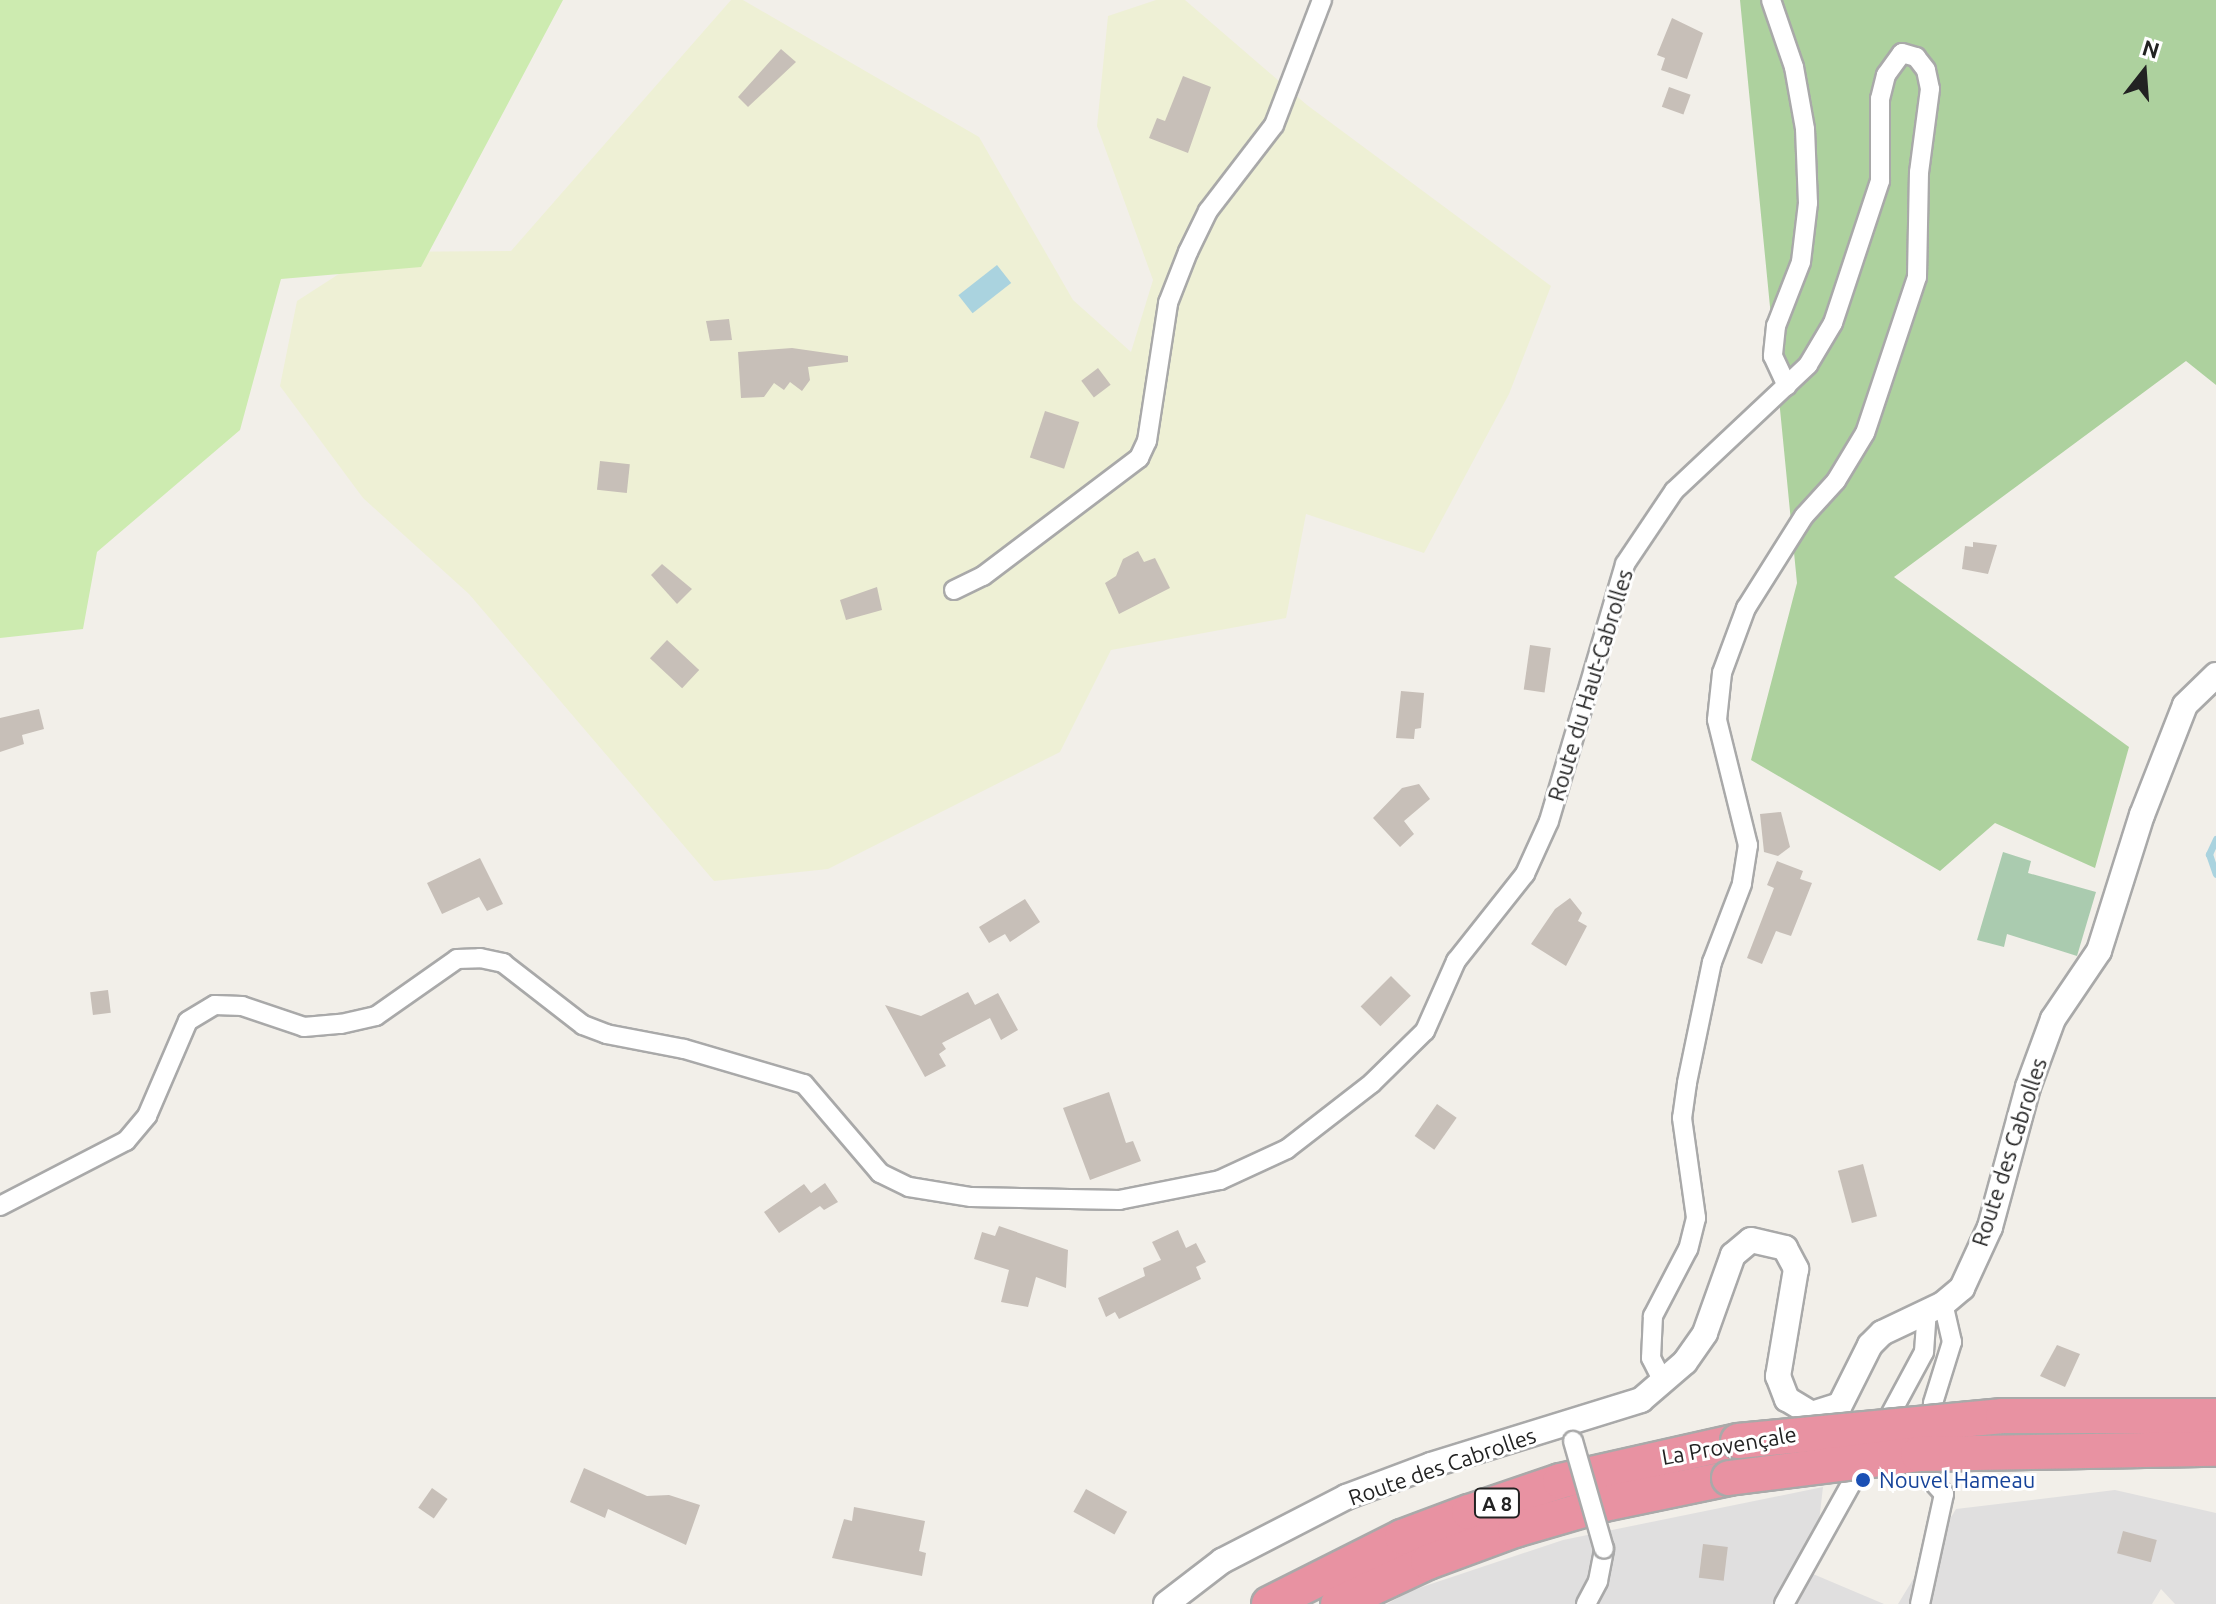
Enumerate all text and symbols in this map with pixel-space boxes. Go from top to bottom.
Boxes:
north arrow [2104,32,2184,112]
text: N [2140,34,2163,63]
street label: Route du Haut-Cabrolles [1542,566,1638,804]
street label: Route des Cabrolles [1966,1054,2052,1250]
street label: La Provençale [1659,1420,1799,1470]
street label: Route des Cabrolles [1345,1422,1539,1510]
place label: Nouvel Hameau [1879,1467,2035,1493]
marker: Nouvel Hameau [1854,1471,1872,1489]
road number: A 8 [1473,1487,1521,1519]

